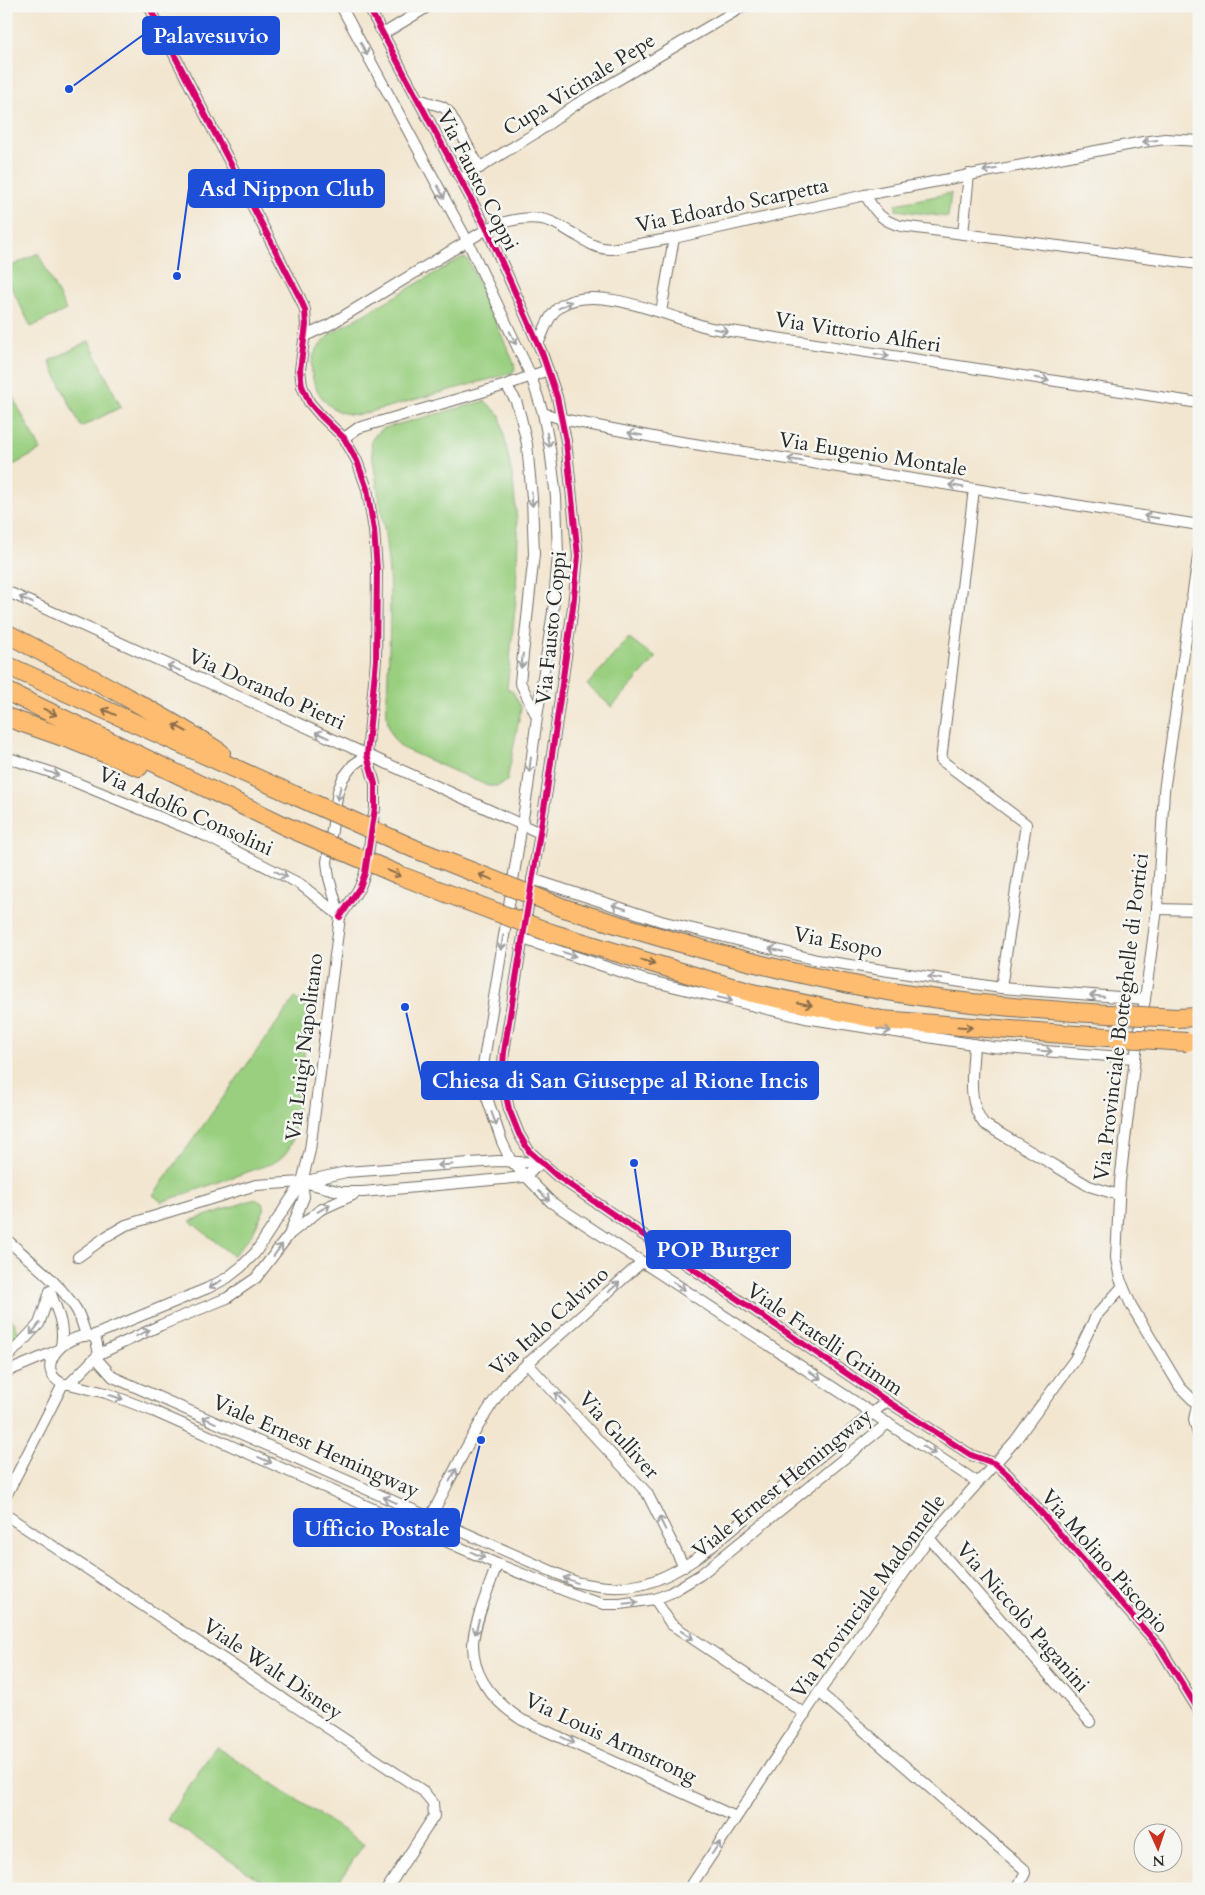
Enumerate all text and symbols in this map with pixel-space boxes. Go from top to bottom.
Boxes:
callout: Palavesuvio [143,17,279,54]
text: Palavesuvio [153,21,269,51]
street label: Cupa Vicinale Pepe [498,26,661,143]
one-way arrow [360,41,369,56]
street label: Via Fausto Coppi [429,105,526,256]
one-way arrow [1142,136,1158,146]
one-way arrow [983,166,999,176]
callout: Asd Nippon Club [189,170,384,207]
street label: Via Edoardo Scarpetta [633,171,831,240]
text: Asd Nippon Club [199,174,375,204]
one-way arrow [436,185,446,200]
one-way arrow [557,300,572,310]
street label: Via Vittorio Alfieri [773,305,943,360]
one-way arrow [713,325,729,335]
one-way arrow [509,330,518,345]
one-way arrow [873,350,889,360]
one-way arrow [1034,375,1050,385]
street label: Via Eugenio Montale [777,425,969,484]
one-way arrow [627,429,643,438]
one-way arrow [544,432,554,448]
one-way arrow [787,455,803,465]
one-way arrow [948,481,964,491]
one-way arrow [528,491,537,507]
one-way arrow [1143,512,1159,522]
street label: Via Fausto Coppi [529,549,574,707]
one-way arrow [19,595,34,605]
street label: Via Dorando Pietri [184,642,350,737]
one-way arrow [517,652,527,668]
one-way arrow [167,662,182,672]
one-way arrow [102,706,117,716]
one-way arrow [42,708,57,717]
one-way arrow [172,723,187,733]
one-way arrow [315,729,330,739]
one-way arrow [525,757,535,773]
street label: Via Adolfo Consolini [94,760,278,863]
one-way arrow [44,769,60,778]
one-way arrow [334,785,343,801]
street label: Via Provinciale Botteghelle di Portici [1087,851,1156,1183]
one-way arrow [386,868,401,878]
one-way arrow [273,870,288,879]
one-way arrow [479,872,494,881]
one-way arrow [612,902,627,911]
street label: Via Esopo [791,920,885,965]
one-way arrow [496,934,506,950]
one-way arrow [768,944,784,954]
one-way arrow [561,950,577,960]
street label: Via Luigi Napolitano [279,951,330,1143]
one-way arrow [639,958,655,968]
one-way arrow [928,973,944,983]
one-way arrow [1089,991,1105,1001]
one-way arrow [717,995,733,1004]
one-way arrow [796,1000,812,1009]
one-way arrow [957,1022,973,1031]
one-way arrow [876,1025,892,1035]
one-way arrow [1037,1046,1053,1056]
callout: Chiesa di San Giuseppe al Rione Incis [422,1062,818,1099]
text: Chiesa di San Giuseppe al Rione Incis [432,1066,808,1096]
one-way arrow [490,1111,499,1127]
one-way arrow [437,1160,453,1169]
one-way arrow [538,1190,551,1202]
one-way arrow [316,1203,330,1213]
callout: POP Burger [647,1231,790,1268]
text: POP Burger [657,1235,780,1265]
one-way arrow [273,1243,284,1257]
street label: Via Italo Calvino [483,1260,615,1383]
street label: Viale Fratelli Grimm [740,1276,909,1403]
one-way arrow [208,1279,223,1289]
one-way arrow [672,1281,686,1291]
one-way arrow [607,1282,620,1293]
one-way arrow [29,1322,40,1335]
one-way arrow [135,1328,150,1337]
one-way arrow [808,1371,822,1381]
street label: Via Gulliver [572,1385,666,1486]
street label: Viale Ernest Hemingway [208,1388,424,1505]
one-way arrow [108,1392,124,1402]
one-way arrow [554,1392,566,1405]
street label: Viale Ernest Hemingway [686,1402,878,1565]
one-way arrow [202,1414,217,1424]
one-way arrow [921,1445,935,1455]
one-way arrow [257,1456,272,1466]
one-way arrow [448,1467,458,1482]
street label: Via Molino Piscopio [1034,1483,1175,1640]
street label: Via Provinciale Madonnelle [784,1488,952,1704]
one-way arrow [383,1494,398,1504]
callout: Ufficio Postale [294,1509,459,1546]
text: Ufficio Postale [304,1514,450,1544]
one-way arrow [657,1516,666,1531]
street label: Via Niccolò Paganini [949,1536,1096,1699]
one-way arrow [470,1551,485,1561]
one-way arrow [563,1574,578,1584]
one-way arrow [623,1598,639,1608]
street label: Viale Walt Disney [197,1612,349,1727]
one-way arrow [472,1618,481,1634]
one-way arrow [679,1630,693,1640]
street label: Via Louis Armstrong [520,1686,702,1791]
one-way arrow [560,1736,575,1746]
north arrow [1132,1822,1182,1872]
one-way arrow [710,1841,721,1855]
text: N [1152,1851,1165,1870]

